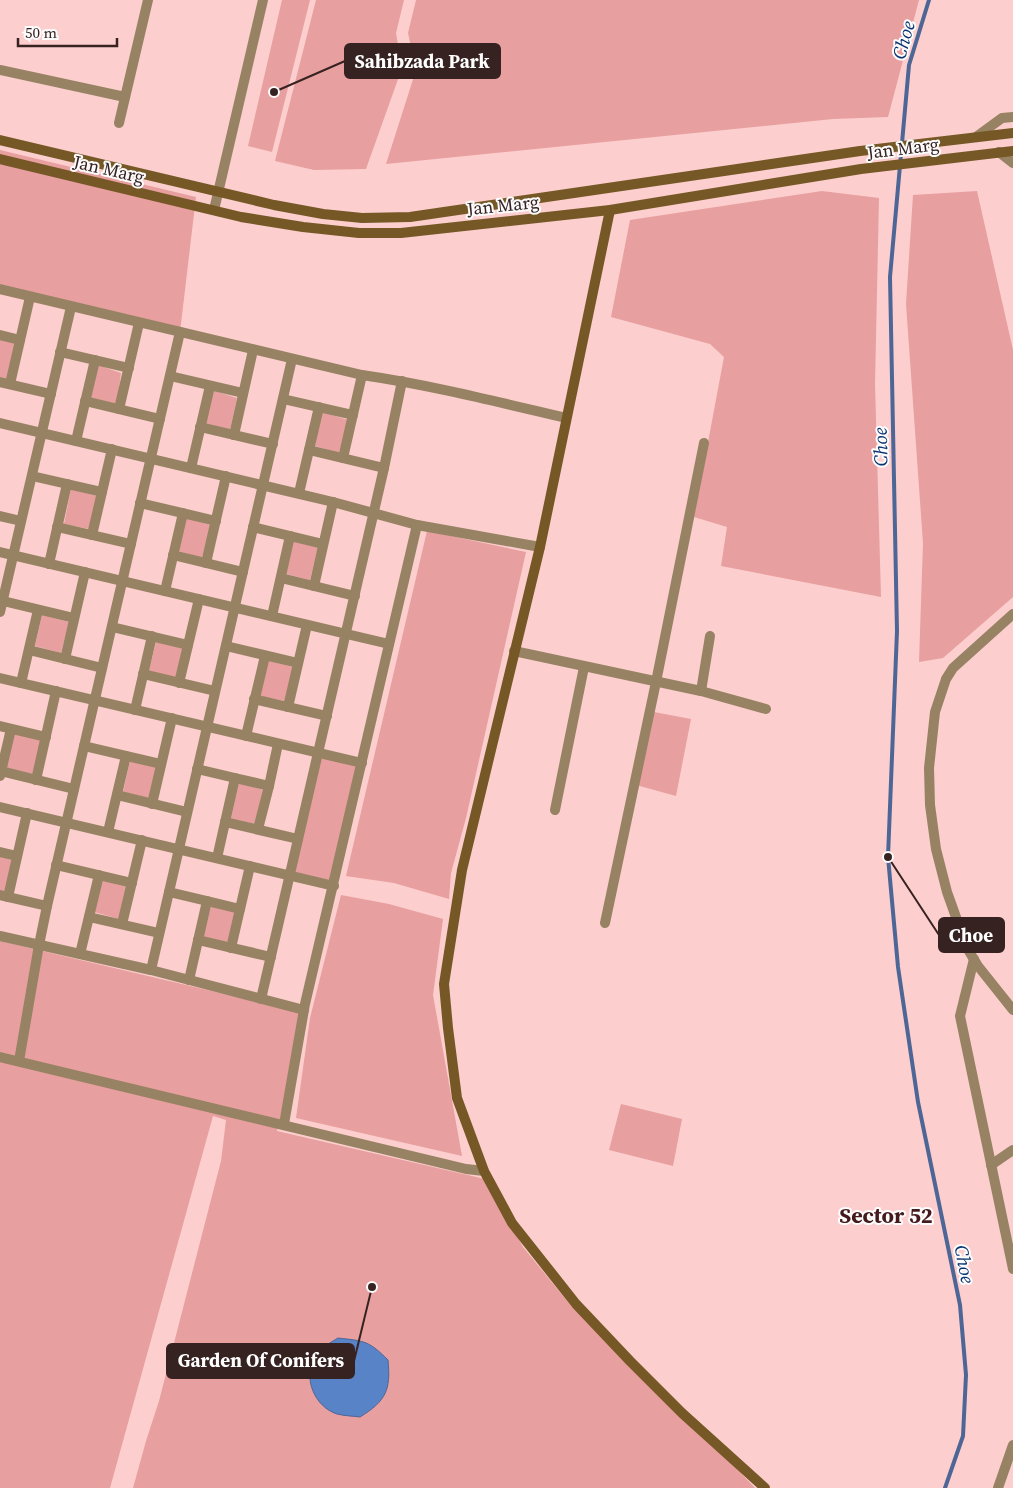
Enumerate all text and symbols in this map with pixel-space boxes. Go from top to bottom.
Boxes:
scale bar [18,15,116,47]
water label: Choe [885,18,921,62]
text: 50 m [25,22,57,43]
callout: Sahibzada Park [345,44,500,78]
text: Sahibzada Park [355,48,490,74]
street label: Jan Marg [865,131,940,165]
street label: Jan Marg [70,148,147,189]
street label: Jan Marg [465,189,540,221]
water label: Choe [867,427,893,467]
callout: Choe [939,918,1004,952]
text: Choe [949,922,993,948]
district label: Sector 52 [839,1200,933,1230]
water label: Choe [949,1243,981,1286]
callout: Garden Of Conifers [167,1344,354,1378]
text: Garden Of Conifers [178,1347,345,1373]

